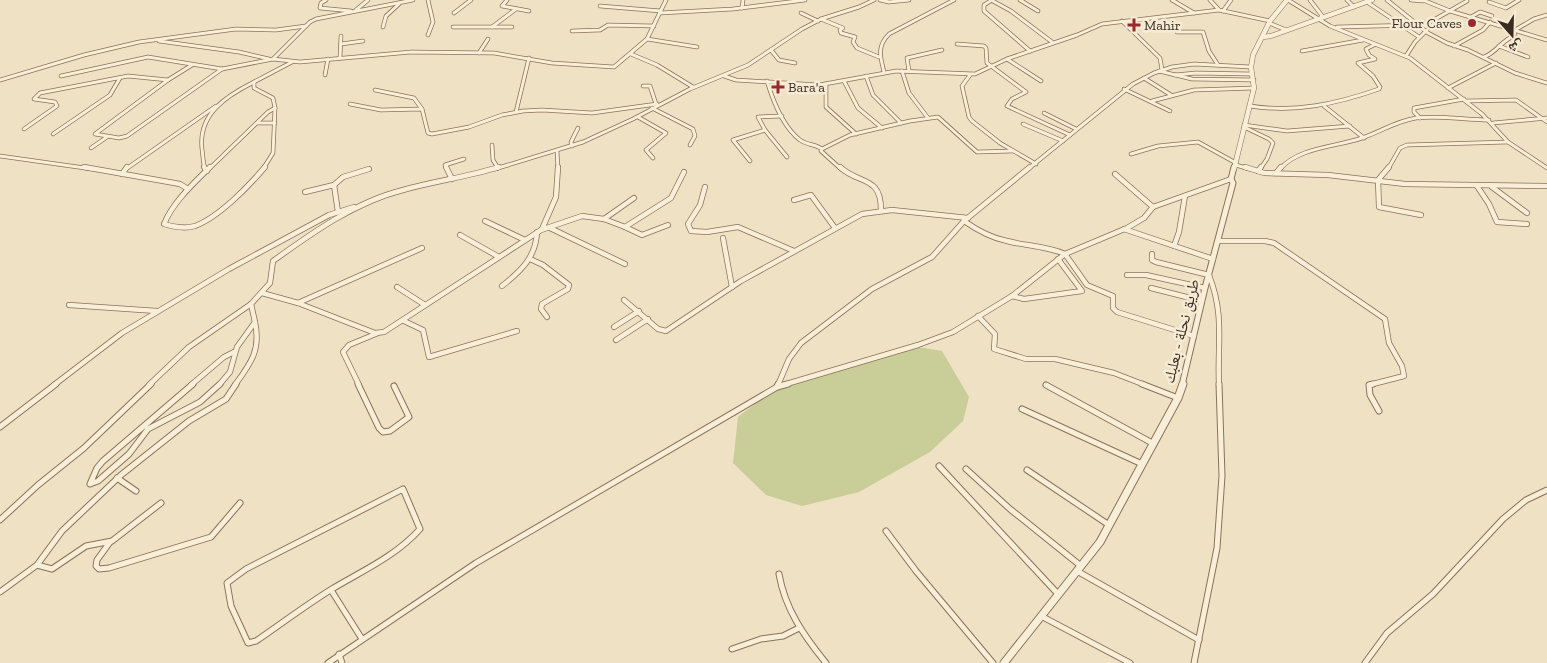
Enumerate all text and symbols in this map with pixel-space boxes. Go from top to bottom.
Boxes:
north arrow [1487,10,1537,60]
place label: Flour Caves [1391,15,1462,32]
place label: Mahir [1144,17,1181,34]
marker: Flour Caves [1466,17,1478,29]
marker: Mahir [1128,19,1140,31]
text: ش [1506,36,1526,57]
place label: Bara'a [788,79,825,96]
marker: Bara'a [772,81,784,93]
street label: طريق نحلة - بعلبك [1159,277,1204,385]

